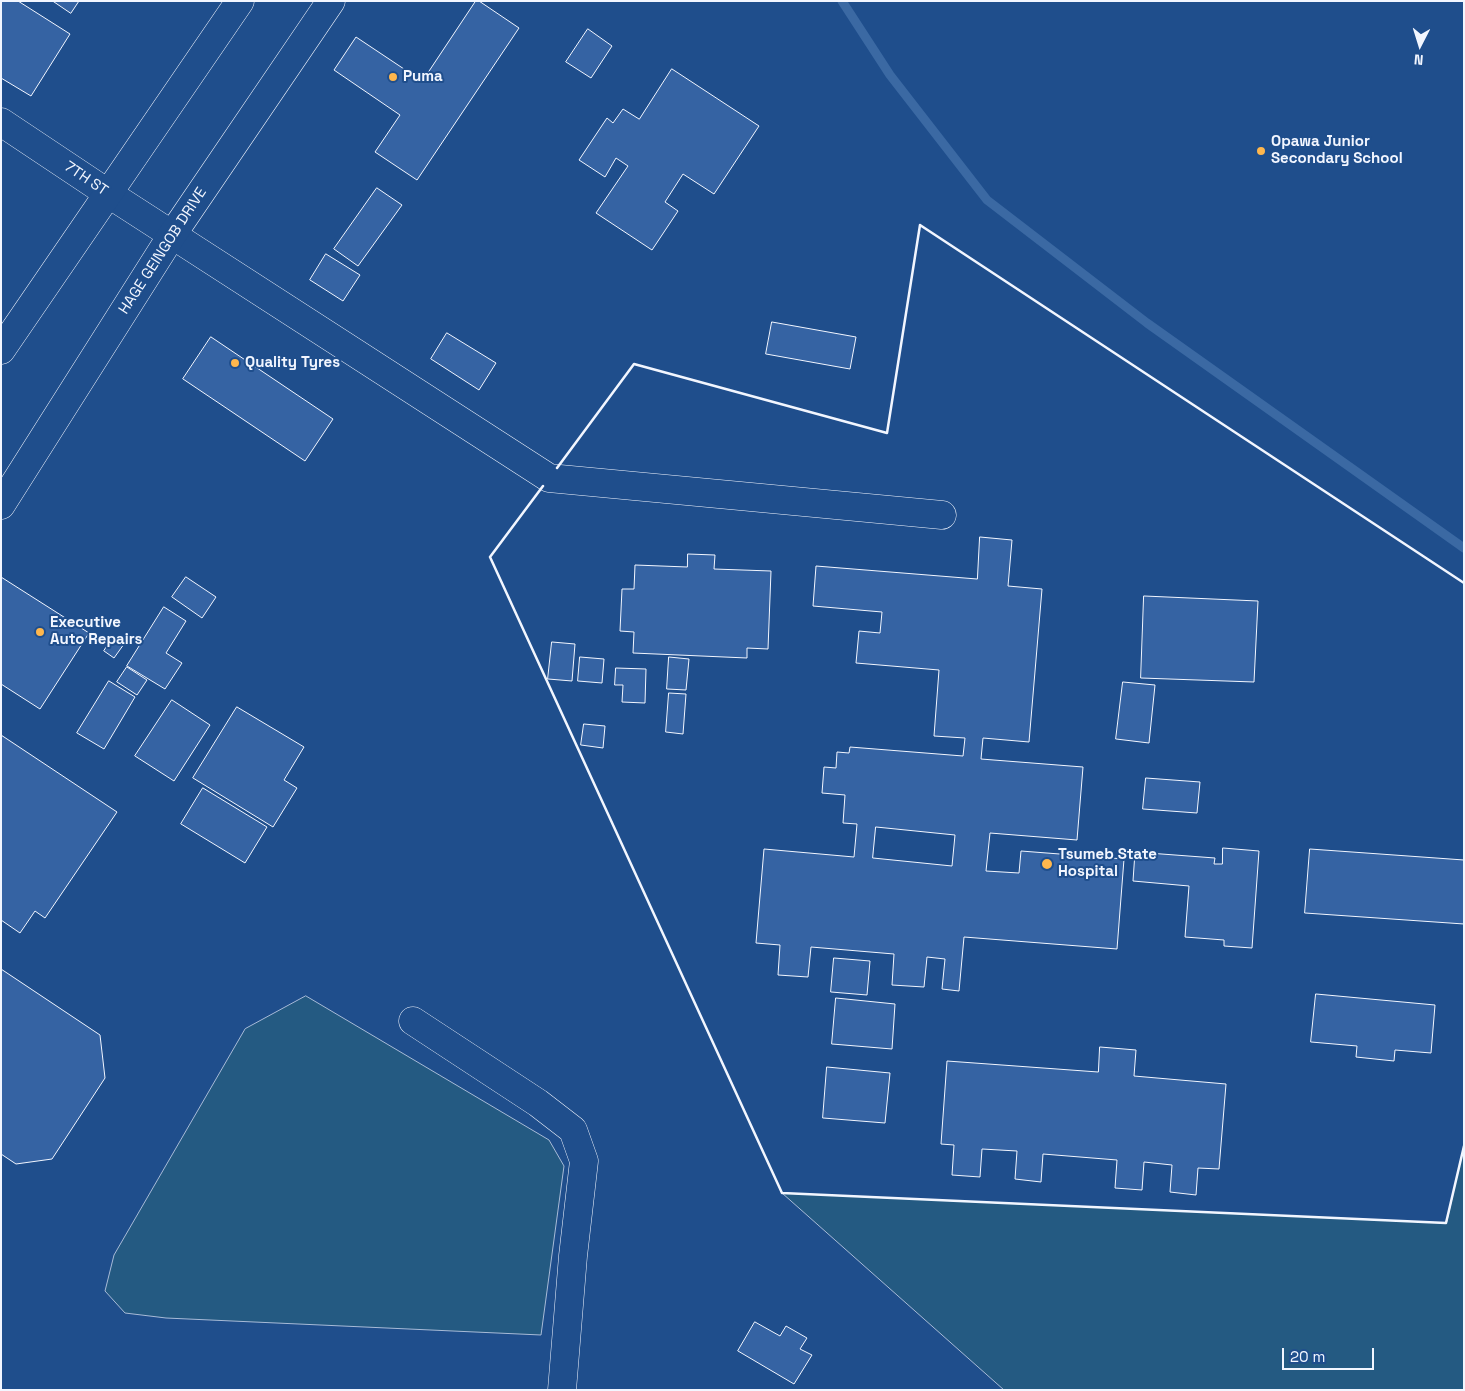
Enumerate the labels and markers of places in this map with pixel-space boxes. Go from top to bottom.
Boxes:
place label: Puma [403,68,443,86]
marker: Puma [387,71,399,83]
place label: Opawa Junior Secondary School [1271,133,1403,168]
marker: Opawa Junior Secondary School [1255,145,1267,157]
place label: Quality Tyres [245,354,340,372]
marker: Quality Tyres [229,357,241,369]
place label: Executive Auto Repairs [50,614,142,649]
marker: Executive Auto Repairs [34,626,46,638]
place label: Tsumeb State Hospital [1058,846,1157,881]
marker: Tsumeb State Hospital [1040,857,1054,871]

